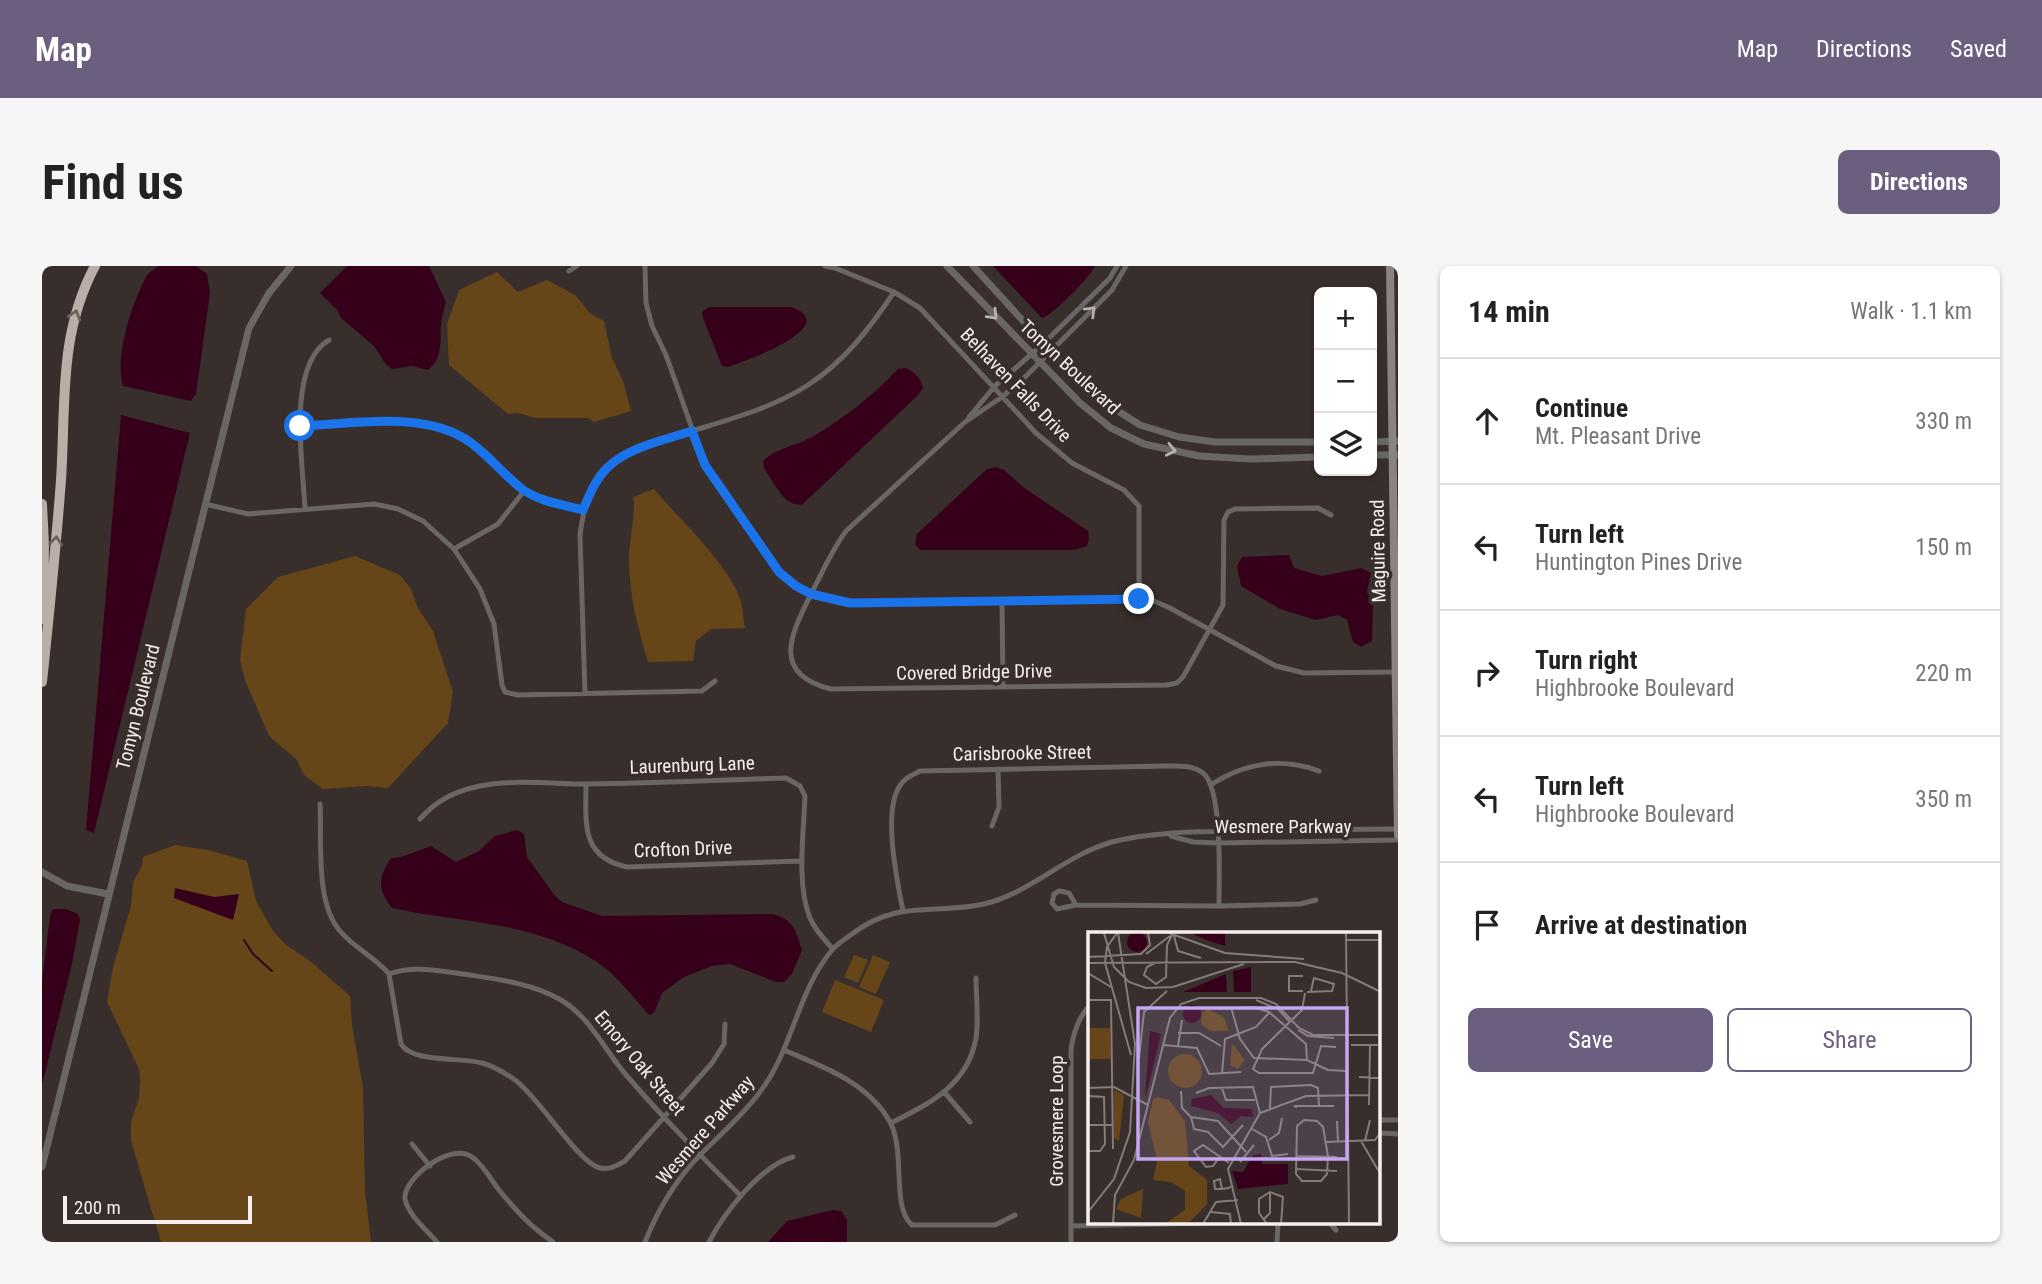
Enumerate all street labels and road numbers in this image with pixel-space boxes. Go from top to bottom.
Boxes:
street label: Tomyn Boulevard [1015,315,1125,419]
street label: Belhaven Falls Drive [956,323,1076,447]
street label: Maguire Road [1366,499,1390,603]
street label: Tomyn Boulevard [111,642,165,772]
street label: Covered Bridge Drive [896,659,1052,685]
street label: Carisbrooke Street [952,740,1092,766]
street label: Laurenburg Lane [629,751,755,779]
street label: Wesmere Parkway [1215,815,1352,838]
street label: Crofton Drive [633,836,733,862]
street label: Emory Oak Street [590,1006,690,1120]
street label: Grovesmere Loop [1045,1055,1068,1187]
street label: Wesmere Parkway [651,1071,759,1189]

